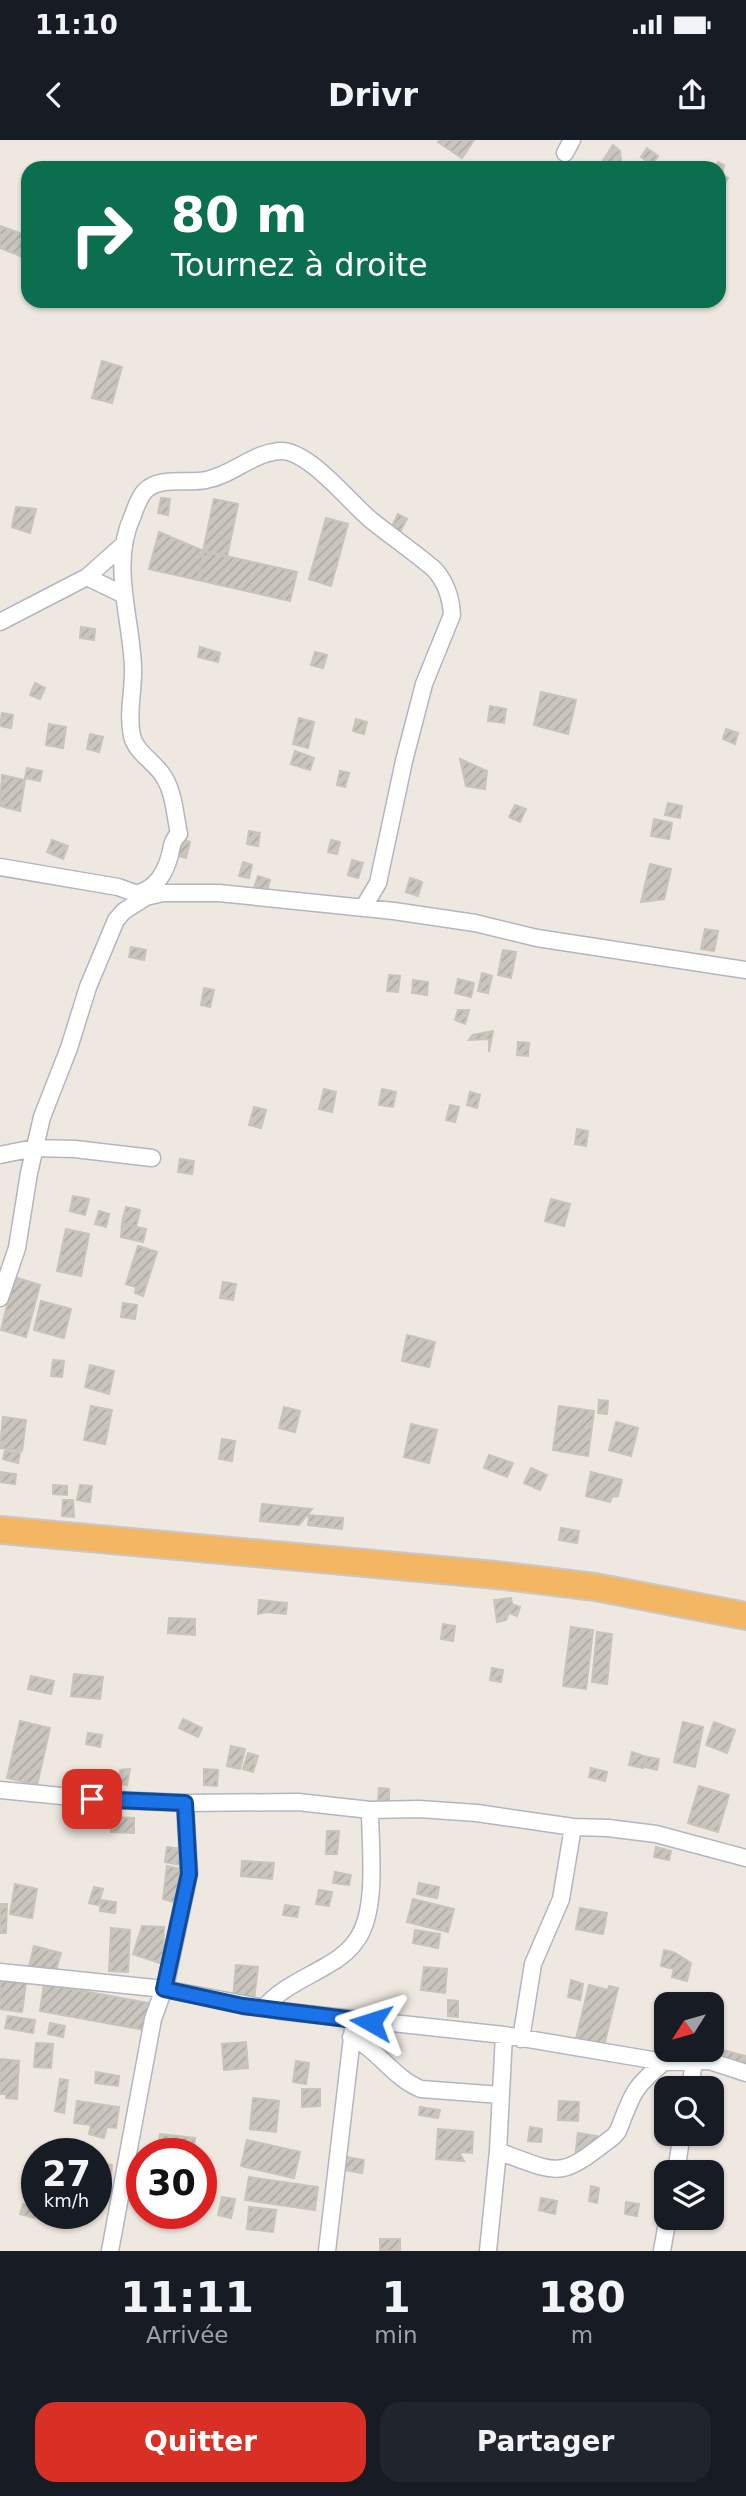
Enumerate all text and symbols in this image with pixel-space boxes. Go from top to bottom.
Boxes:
text: 11:10 [35,10,118,40]
icon: back [35,76,73,114]
text: Drivr [328,76,418,114]
icon: share [673,76,711,114]
text: 80 m [171,187,307,244]
icon: right [56,189,147,280]
text: Tournez à droite [171,246,428,284]
pin [62,1769,122,1829]
icon: arrive [73,1780,111,1818]
position arrow [334,1985,408,2059]
north arrow [654,1992,724,2062]
map controls [654,1992,724,2230]
button: search [654,2076,724,2146]
speed limit sign: 30 [126,2138,217,2229]
text: 27 [42,2154,91,2194]
button: layers [654,2160,724,2230]
text: km/h [44,2190,89,2211]
text: 11:11 [120,2273,254,2322]
text: 1 [381,2273,411,2322]
text: 180 [538,2273,626,2322]
text: Arrivée [146,2322,228,2348]
text: min [374,2322,418,2348]
text: m [571,2322,593,2348]
button: Quitter [35,2402,366,2482]
button: Partager [380,2402,711,2482]

